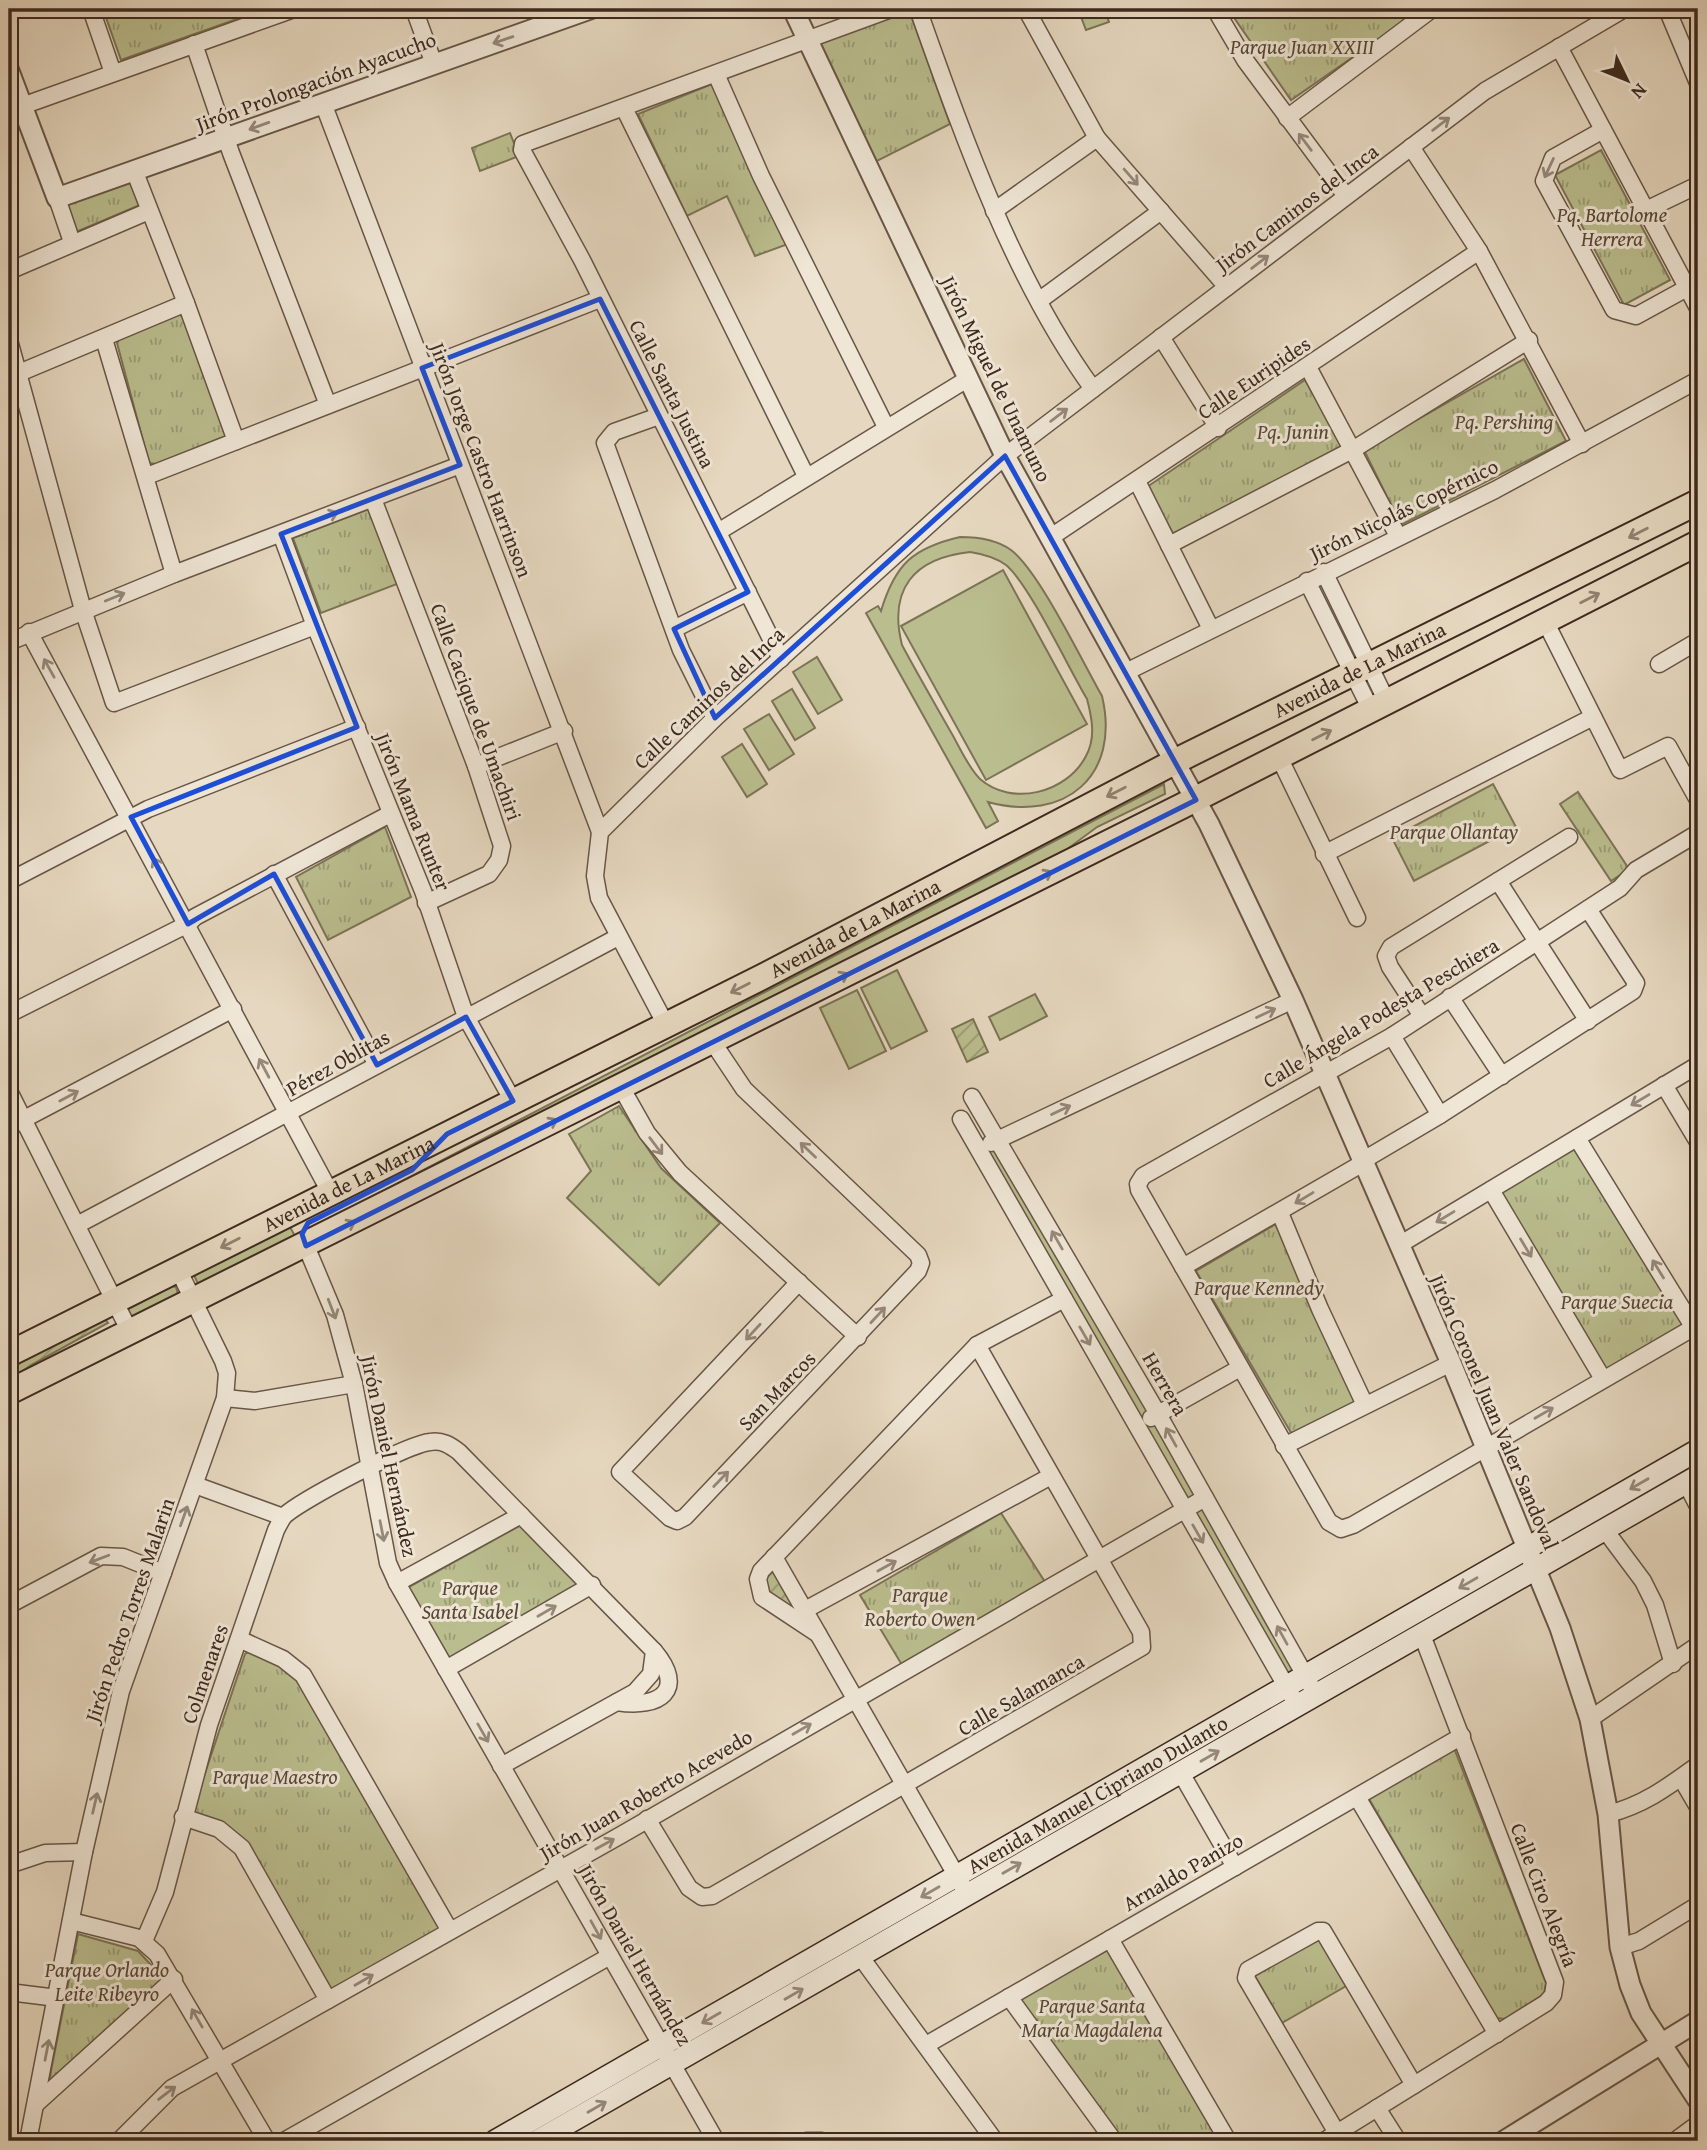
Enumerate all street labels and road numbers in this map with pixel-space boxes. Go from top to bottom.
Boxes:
street label: Jirón Prolongación Ayacucho [189,24,440,141]
street label: Jirón Caminos del Inca [1206,136,1385,281]
street label: Jirón Miguel de Unamuno [932,268,1060,487]
street label: Calle Santa Justina [622,314,723,473]
street label: Calle Euripides [1191,328,1317,427]
street label: Jirón Jorge Castro Harrinson [421,335,541,582]
street label: Jirón Nicolás Copérnico [1302,450,1503,570]
street label: Calle Cacique de Umachiri [423,599,530,825]
street label: Avenida de La Marina [1268,614,1451,725]
street label: Calle Caminos del Inca [626,619,791,776]
street label: Jirón Mama Runter [366,725,459,896]
street label: Avenida de La Marina [764,871,946,985]
street label: Calle Ángela Podesta Peschiera [1257,930,1505,1096]
street label: Pérez Oblitas [280,1021,395,1104]
street label: Avenida de La Marina [257,1127,440,1240]
street label: Jirón Coronel Juan Valer Sandoval [1421,1266,1567,1555]
street label: San Marcos [731,1344,823,1438]
street label: Herrera [1135,1346,1196,1421]
street label: Jirón Daniel Hernández [352,1349,426,1560]
street label: Jirón Pedro Torres Malarin [76,1493,183,1729]
street label: Colmenares [173,1620,236,1728]
street label: Calle Salamanca [952,1646,1090,1743]
street label: Avenida Manuel Cipriano Dulanto [961,1707,1233,1882]
street label: Jirón Juan Roberto Acevedo [531,1721,758,1870]
street label: Calle Ciro Alegría [1503,1818,1586,1971]
street label: Arnaldo Panizo [1117,1825,1249,1919]
street label: Jirón Daniel Hernández [569,1856,700,2051]

